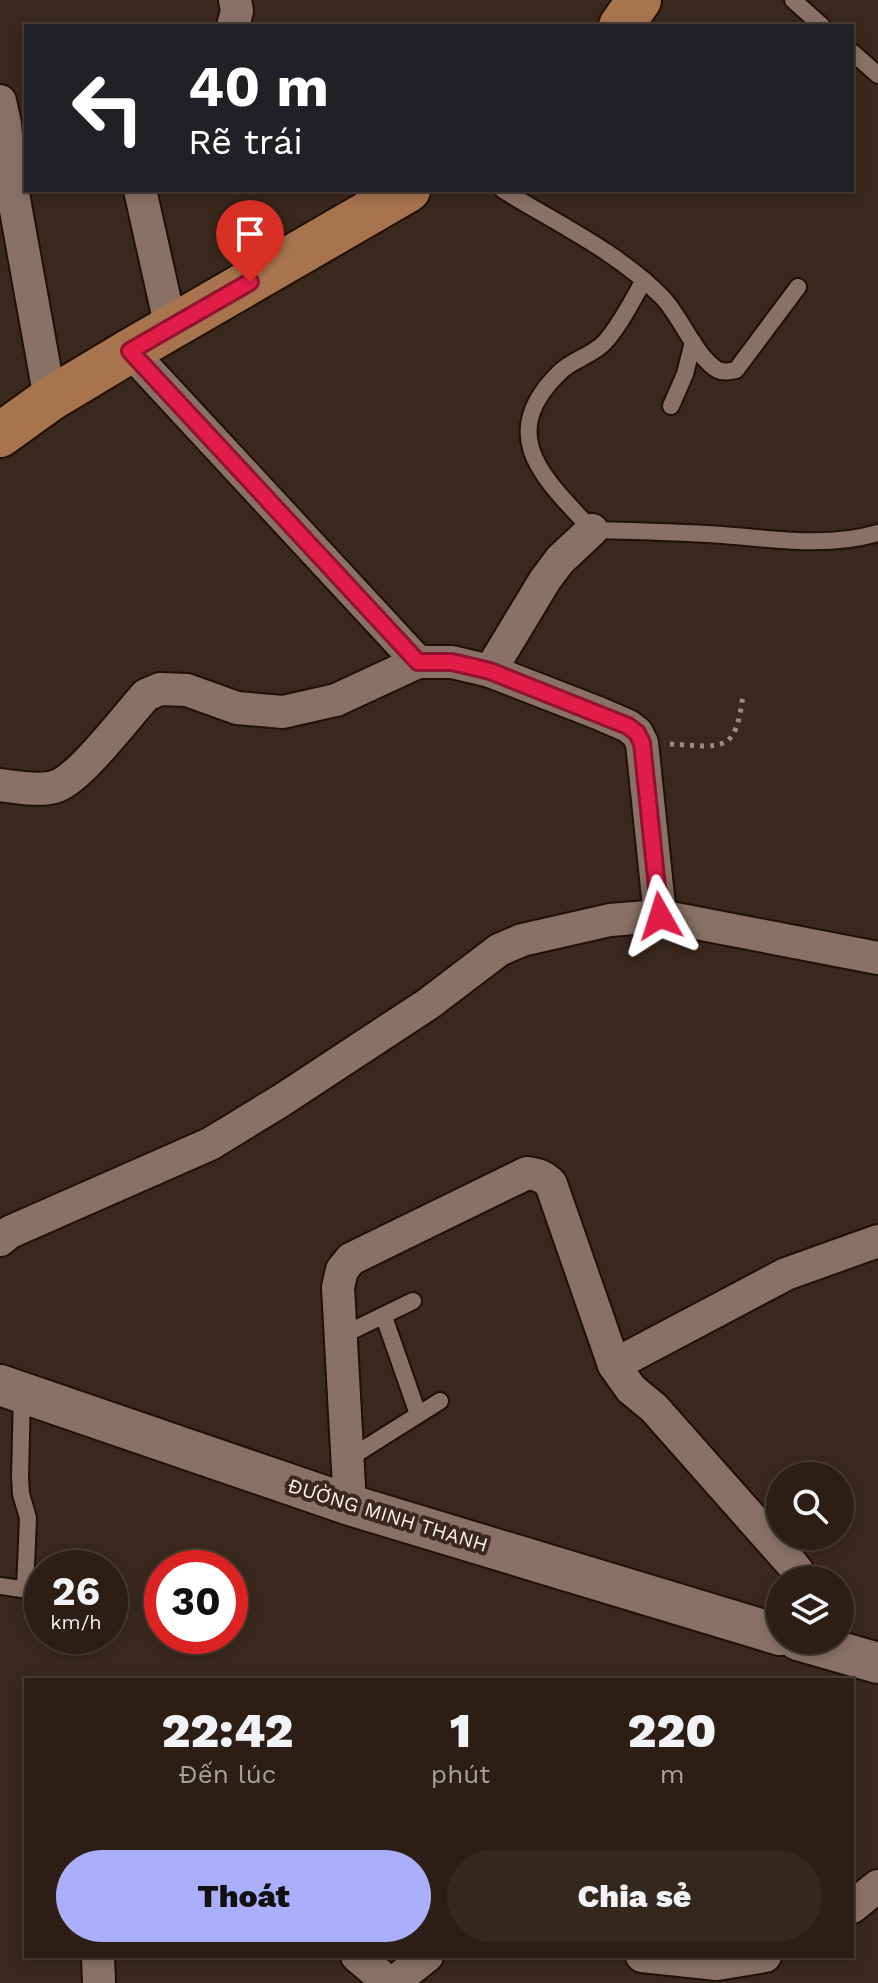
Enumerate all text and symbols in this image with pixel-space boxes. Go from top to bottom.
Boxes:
text: 40 m [188,54,329,120]
icon: left [56,56,160,160]
text: Rẽ trái [188,121,303,163]
pin [216,200,284,282]
icon: arrive [228,212,272,256]
position arrow [618,874,702,958]
map controls [766,1462,854,1654]
button: search [766,1462,854,1550]
street label: ĐƯỜNG MINH THANH [285,1473,491,1557]
speed limit sign: 30 [144,1550,248,1654]
button: layers [766,1566,854,1654]
text: 26 [52,1568,100,1615]
text: km/h [50,1610,102,1634]
text: 22:42 [161,1702,293,1759]
text: 1 [450,1702,471,1759]
text: 220 [628,1702,717,1759]
text: Đến lúc [179,1759,276,1789]
text: phút [431,1759,490,1789]
text: m [660,1759,684,1789]
button: Thoát [56,1850,431,1942]
button: Chia sẻ [447,1850,822,1942]

